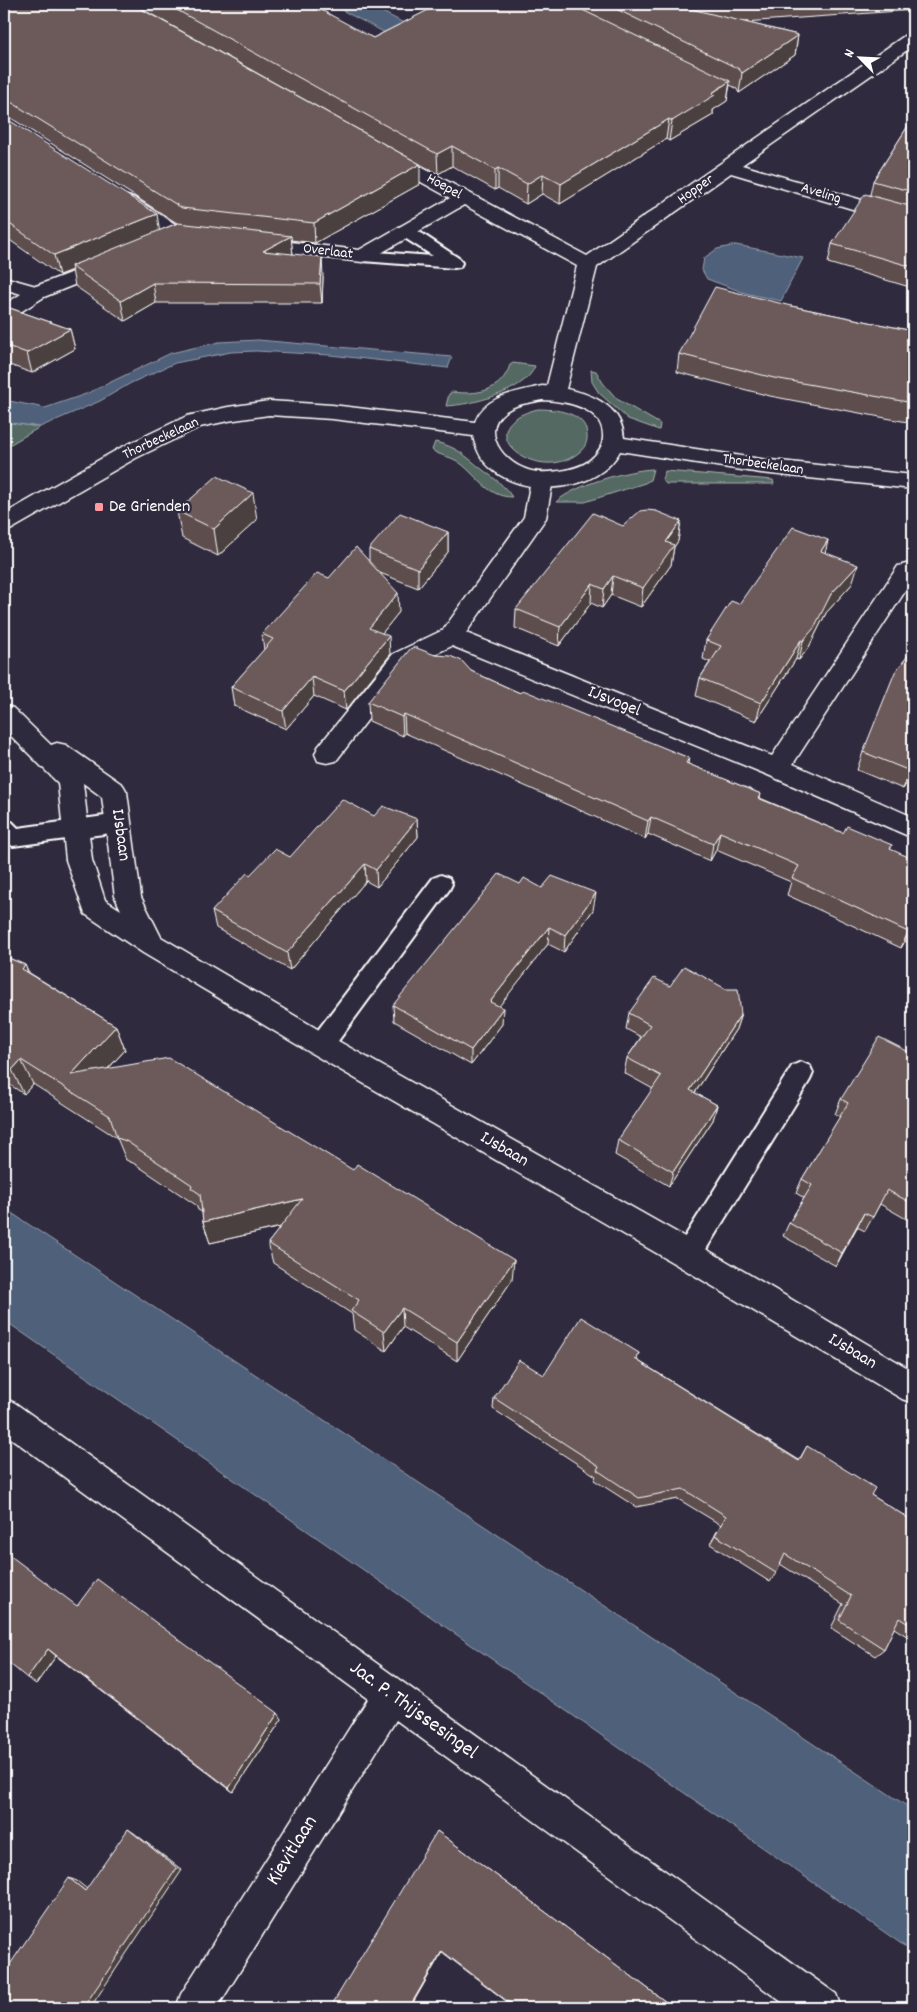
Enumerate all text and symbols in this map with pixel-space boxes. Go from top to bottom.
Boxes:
north arrow [834,32,884,82]
text: N [839,46,861,61]
street label: Hoepel [422,168,466,206]
street label: Hopper [673,169,719,211]
street label: Aveling [798,178,844,210]
street label: Overlaat [302,238,355,266]
street label: Thorbeckelaan [119,412,203,466]
street label: Thorbeckelaan [721,448,805,482]
place label: De Grienden [109,495,190,520]
marker: De Grienden [93,501,105,513]
street label: IJsvogel [584,680,645,724]
street label: IJsbaan [104,807,136,863]
street label: IJsbaan [475,1126,533,1174]
street label: IJsbaan [823,1328,881,1376]
street label: Jac. P. Thijssesingel [343,1654,483,1768]
street label: Kievitlaan [260,1810,326,1892]

